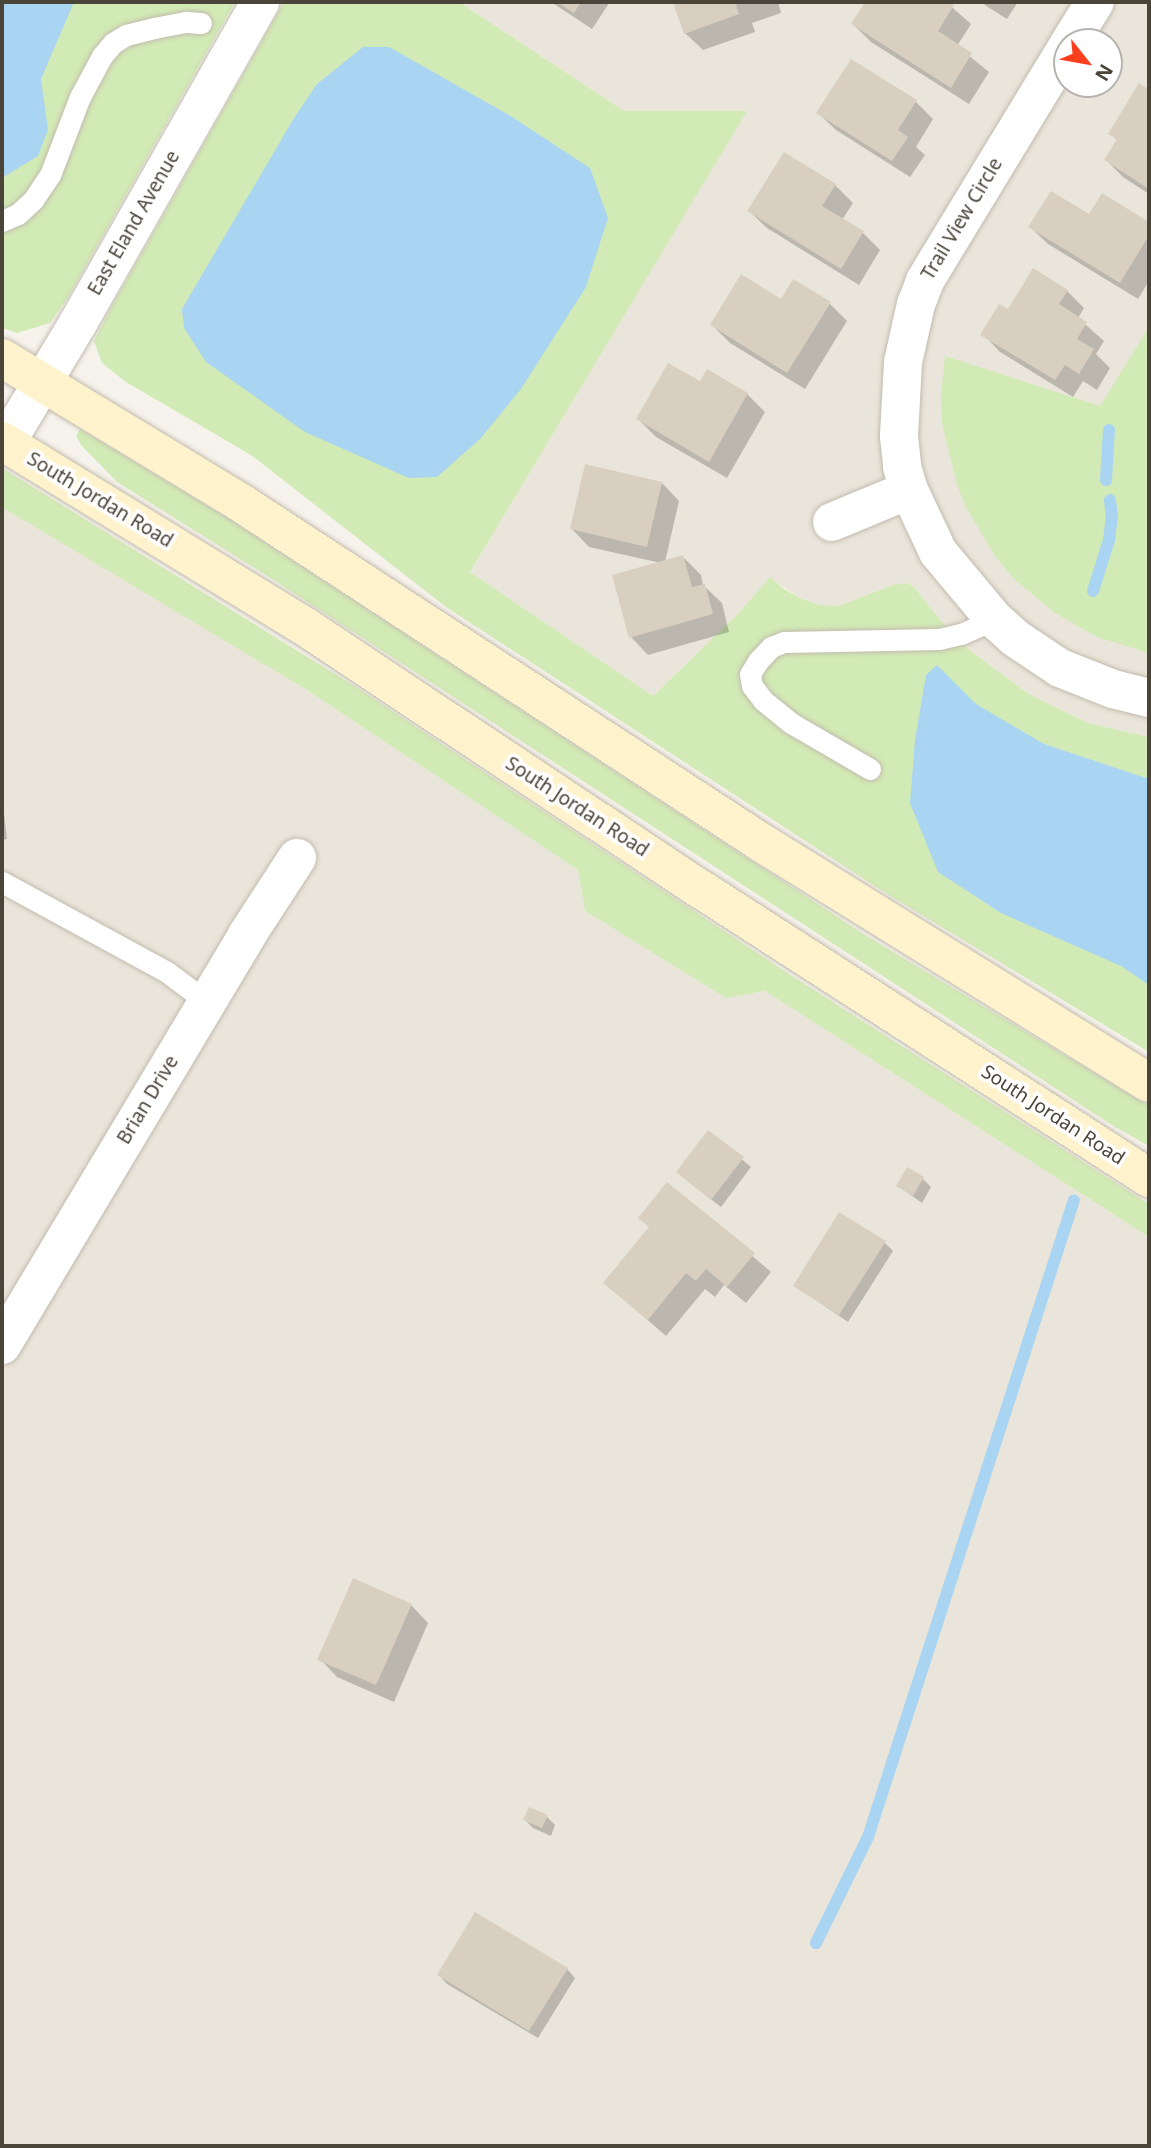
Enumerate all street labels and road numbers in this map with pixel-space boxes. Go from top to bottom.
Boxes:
street label: East Eland Avenue [83,147,185,299]
street label: Trail View Circle [917,154,1007,284]
street label: South Jordan Road [23,447,177,553]
street label: South Jordan Road [501,752,653,862]
street label: Brian Drive [113,1052,183,1148]
street label: South Jordan Road [977,1060,1129,1170]

